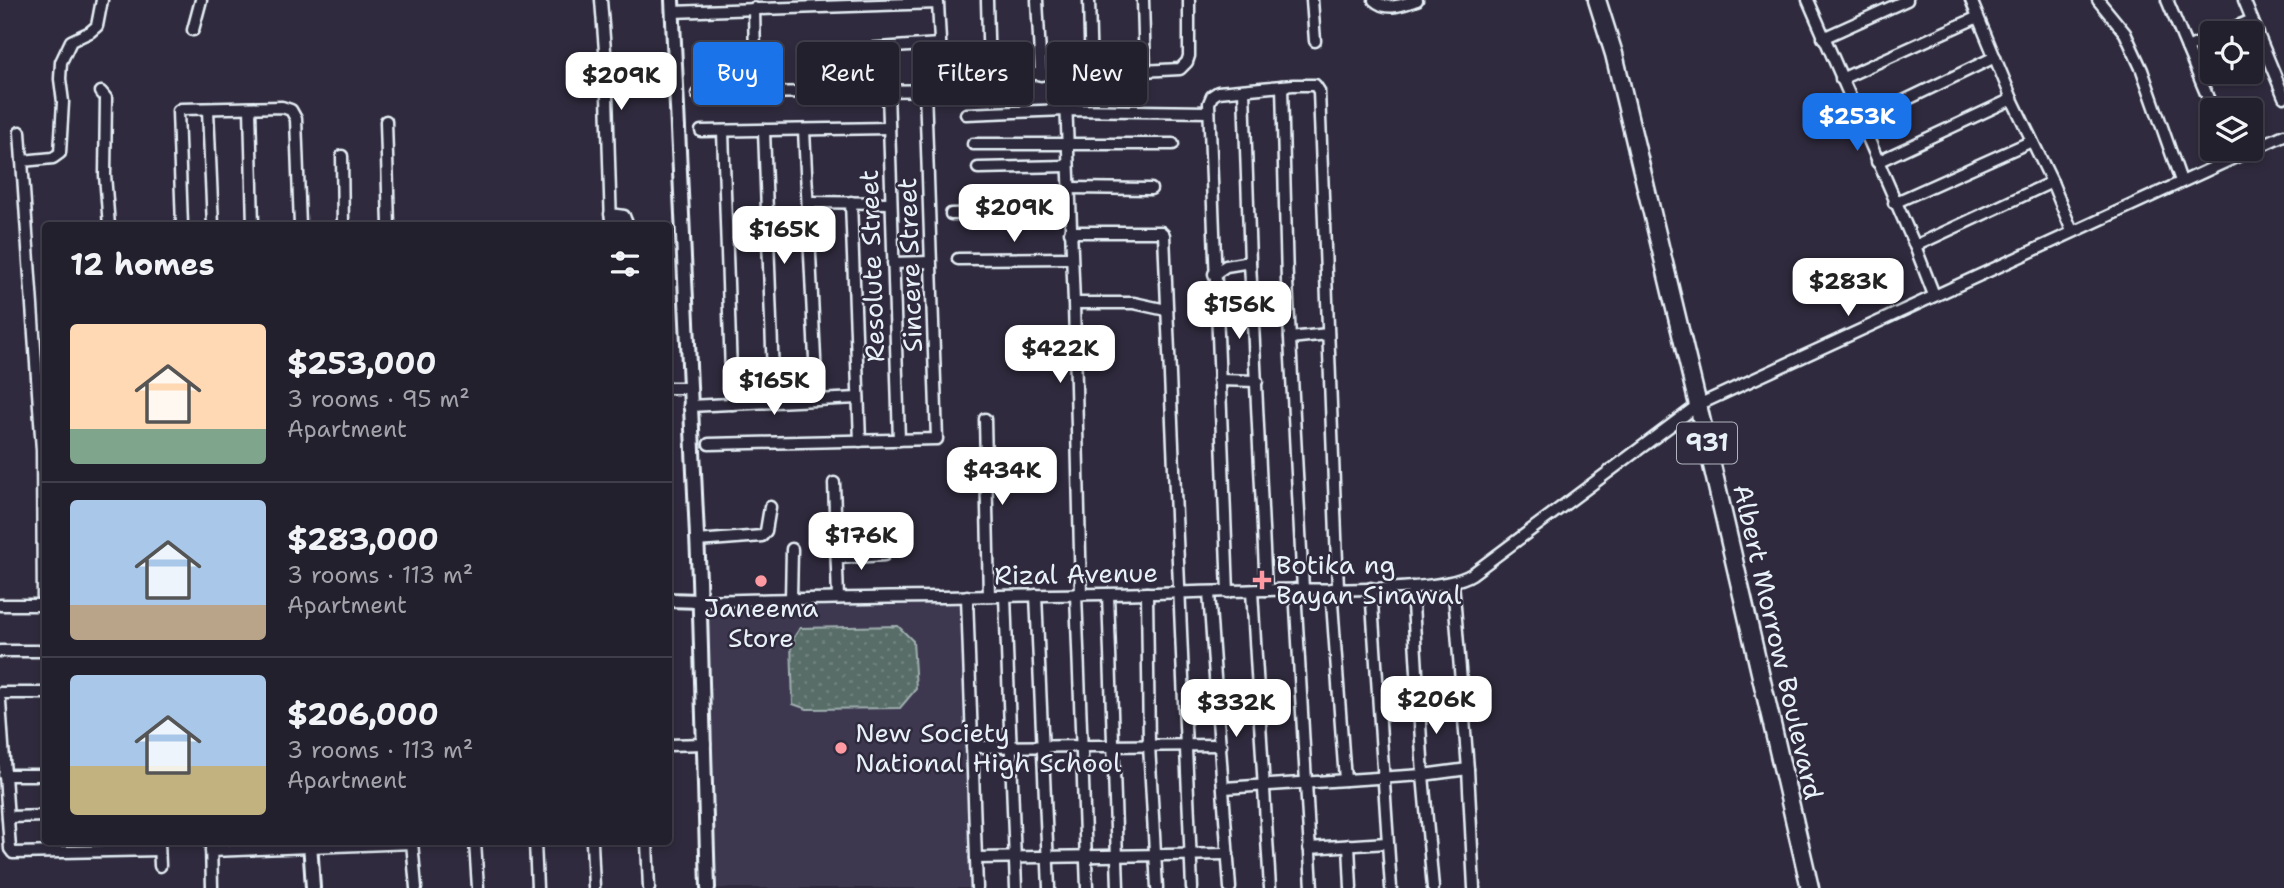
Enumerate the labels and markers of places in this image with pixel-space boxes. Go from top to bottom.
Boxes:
pin: $209K [572,52,670,112]
pin: $253K [1808,94,1906,153]
pin: $209K [965,184,1063,244]
pin: $165K [735,206,833,266]
pin: $283K [1799,258,1897,318]
pin: $156K [1190,282,1288,341]
pin: $422K [1011,326,1109,385]
pin: $165K [725,358,823,417]
pin: $434K [953,448,1051,507]
pin: $176K [812,512,910,572]
place label: Botika ng Bayan Sinawal [1276,547,1462,612]
marker: Botika ng Bayan Sinawal [1254,572,1270,588]
marker: Janeema Store [753,573,769,589]
place label: Janeema Store [704,590,818,655]
pin: $206K [1387,676,1485,736]
pin: $332K [1187,680,1285,739]
place label: New Society National High School [855,715,1121,780]
marker: New Society National High School [833,740,849,756]

